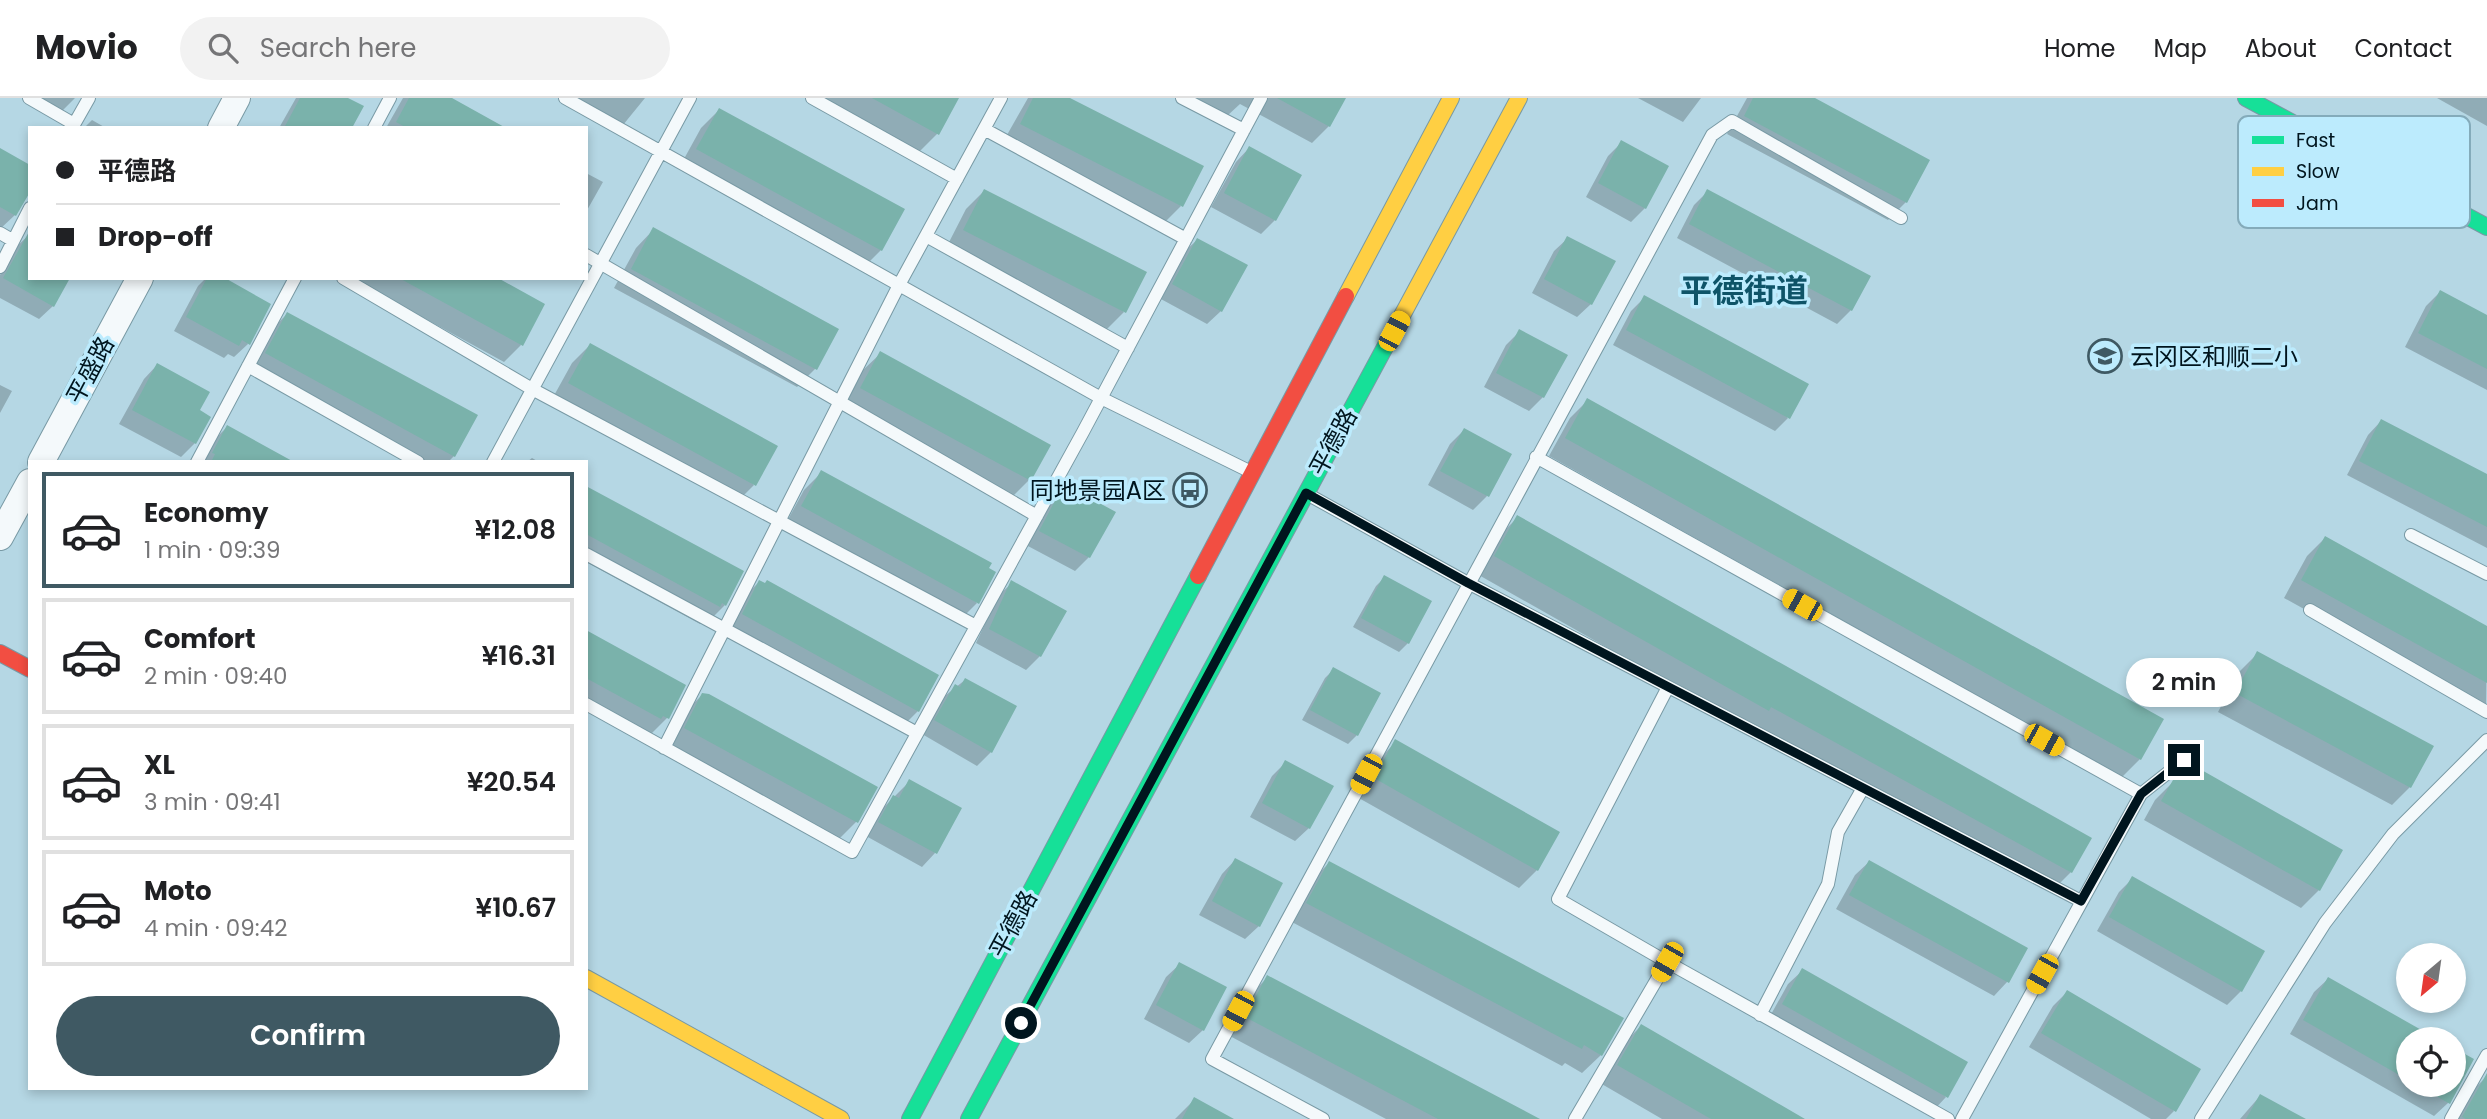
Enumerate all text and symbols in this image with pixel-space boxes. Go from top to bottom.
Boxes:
search box [180,17,670,80]
text: Movio [35,24,138,71]
icon: search [204,29,242,67]
text: Search here [260,30,416,66]
text: Home [2044,32,2116,65]
text: Map [2154,32,2207,65]
text: About [2245,32,2316,65]
text: Contact [2354,32,2452,65]
legend [2238,116,2470,228]
text: Fast [2296,127,2335,154]
text: 平德路 [98,153,176,189]
text: Slow [2296,158,2340,185]
text: Jam [2296,190,2338,217]
text: Drop-off [98,219,213,255]
district label: 平德街道 [1680,268,1808,313]
car [1375,308,1414,354]
street label: 平盛路 [59,330,121,410]
school or university icon: 云冈区和顺二小 [2086,337,2124,375]
place label: 云冈区和顺二小 [2130,340,2298,373]
street label: 平德路 [1302,402,1364,482]
bus stop icon: 同地景园A区 [1171,471,1209,509]
place label: 同地景园A区 [1030,474,1166,507]
text: Economy [144,495,268,531]
icon: car [60,499,123,562]
text: ¥12.08 [475,512,556,548]
text: 1 min · 09:39 [144,534,281,566]
car [1779,586,1826,624]
text: Comfort [144,621,256,657]
icon: car [60,625,123,688]
text: ¥16.31 [482,638,556,674]
callout: 2 min [2126,658,2242,708]
text: 2 min · 09:40 [144,660,287,692]
text: 2 min [2152,666,2216,698]
car [2021,721,2068,759]
route end [2168,744,2200,776]
text: XL [144,747,175,783]
icon: car [60,751,123,814]
car [1347,751,1386,797]
text: ¥20.54 [467,764,556,800]
text: 3 min · 09:41 [144,786,281,818]
text: Moto [144,873,212,909]
icon: car [60,877,123,940]
street label: 平德路 [982,884,1044,964]
text: ¥10.67 [476,890,556,926]
text: 4 min · 09:42 [144,912,287,944]
car [1648,939,1687,985]
north arrow [2396,943,2466,1013]
map controls [2396,943,2466,1097]
car [2023,951,2062,997]
car [1219,988,1258,1034]
button: Confirm [56,996,560,1076]
route start [1005,1007,1037,1039]
button: locate [2396,1027,2466,1097]

